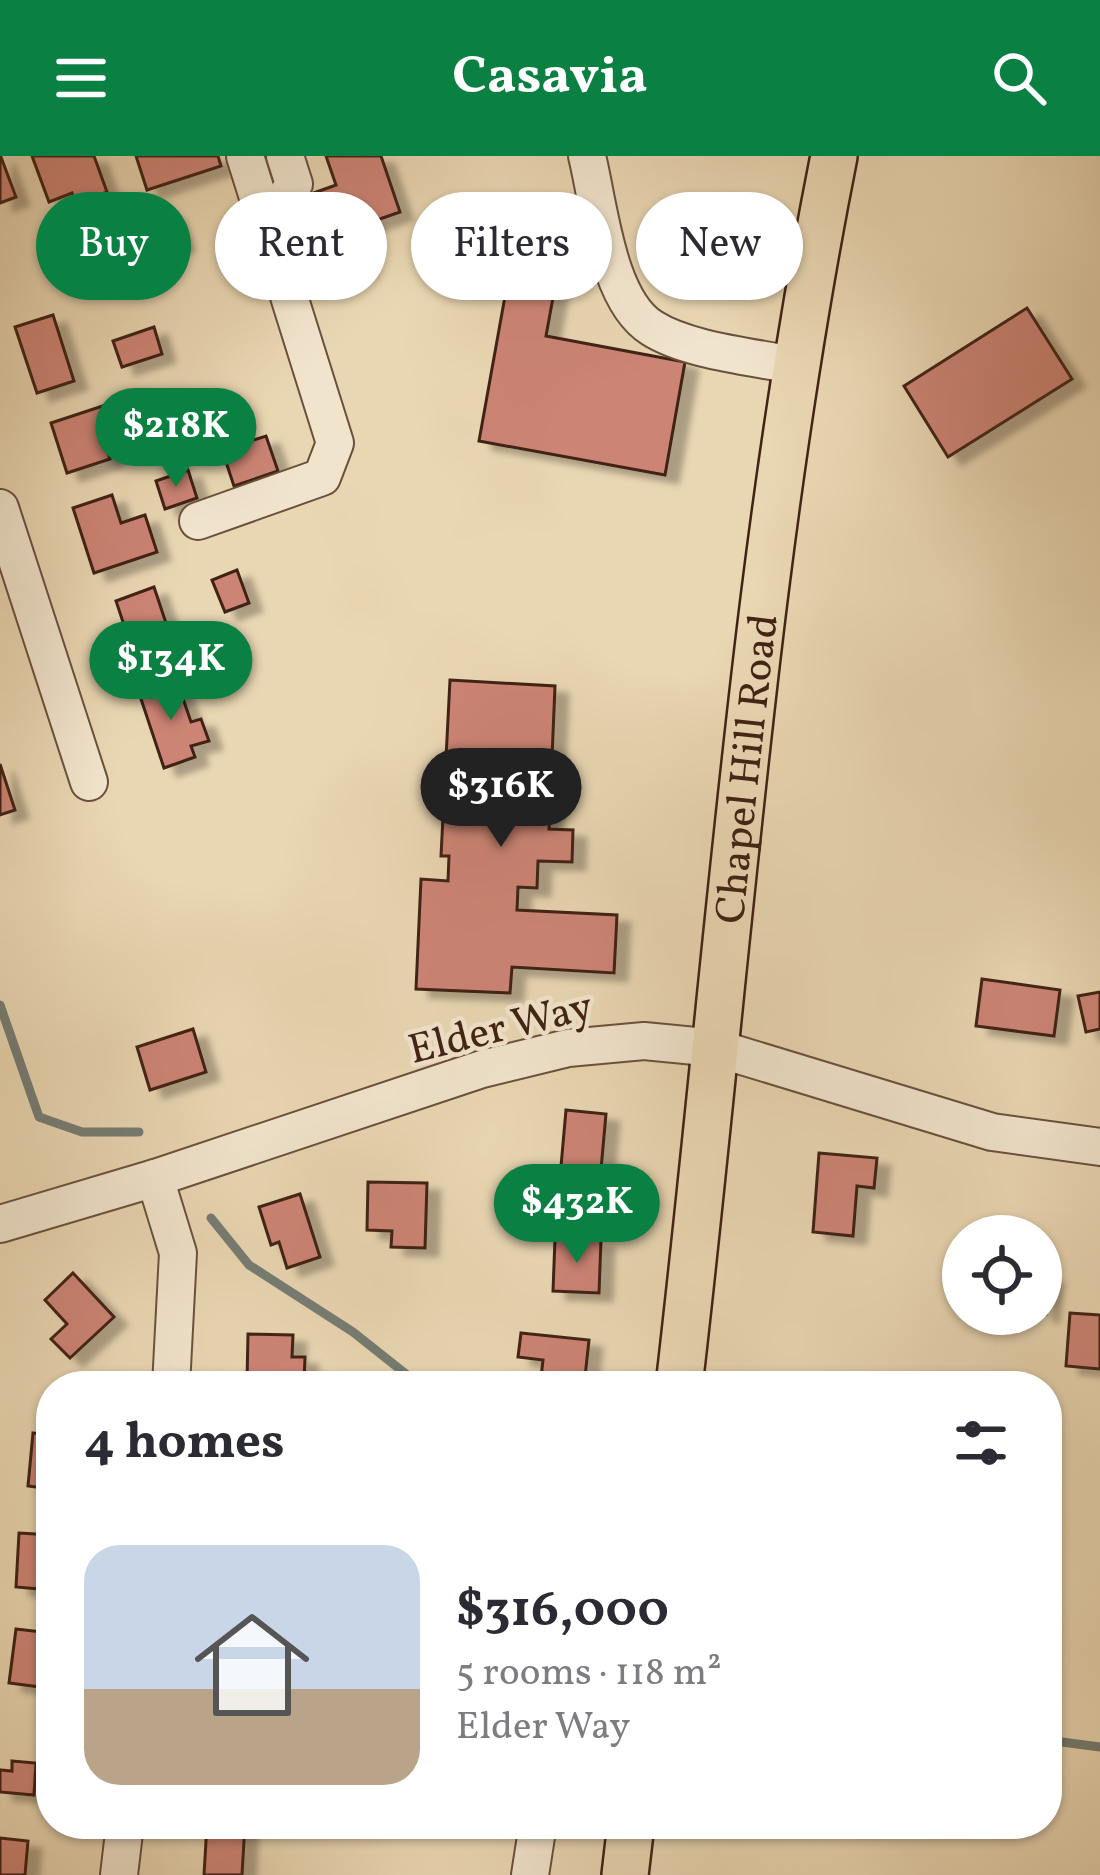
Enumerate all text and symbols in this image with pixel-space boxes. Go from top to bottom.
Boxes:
text: Casavia [452,41,648,116]
icon: menu [48,45,114,111]
icon: search [986,45,1052,111]
chip: Buy [36,192,191,300]
chip: Rent [215,192,387,300]
chip: Filters [411,192,612,300]
chip: New [636,192,803,300]
pin: $218K [92,388,260,490]
text: $218K [122,400,230,454]
street label: Chapel Hill Road [703,611,796,927]
pin: $134K [87,621,255,723]
text: $134K [116,633,226,687]
pin: $316K [417,748,585,850]
text: $316K [448,760,554,814]
street label: Elder Way [403,979,600,1082]
pin: $432K [493,1164,661,1266]
text: $432K [521,1176,633,1230]
map controls [942,1215,1062,1335]
button: locate [942,1215,1062,1335]
text: 4 homes [84,1408,285,1479]
icon: filters [948,1410,1014,1476]
text: $316,000 [456,1576,669,1647]
icon: home [180,1593,324,1737]
text: 5 rooms · 118 m² [456,1647,722,1701]
text: Elder Way [456,1701,630,1755]

